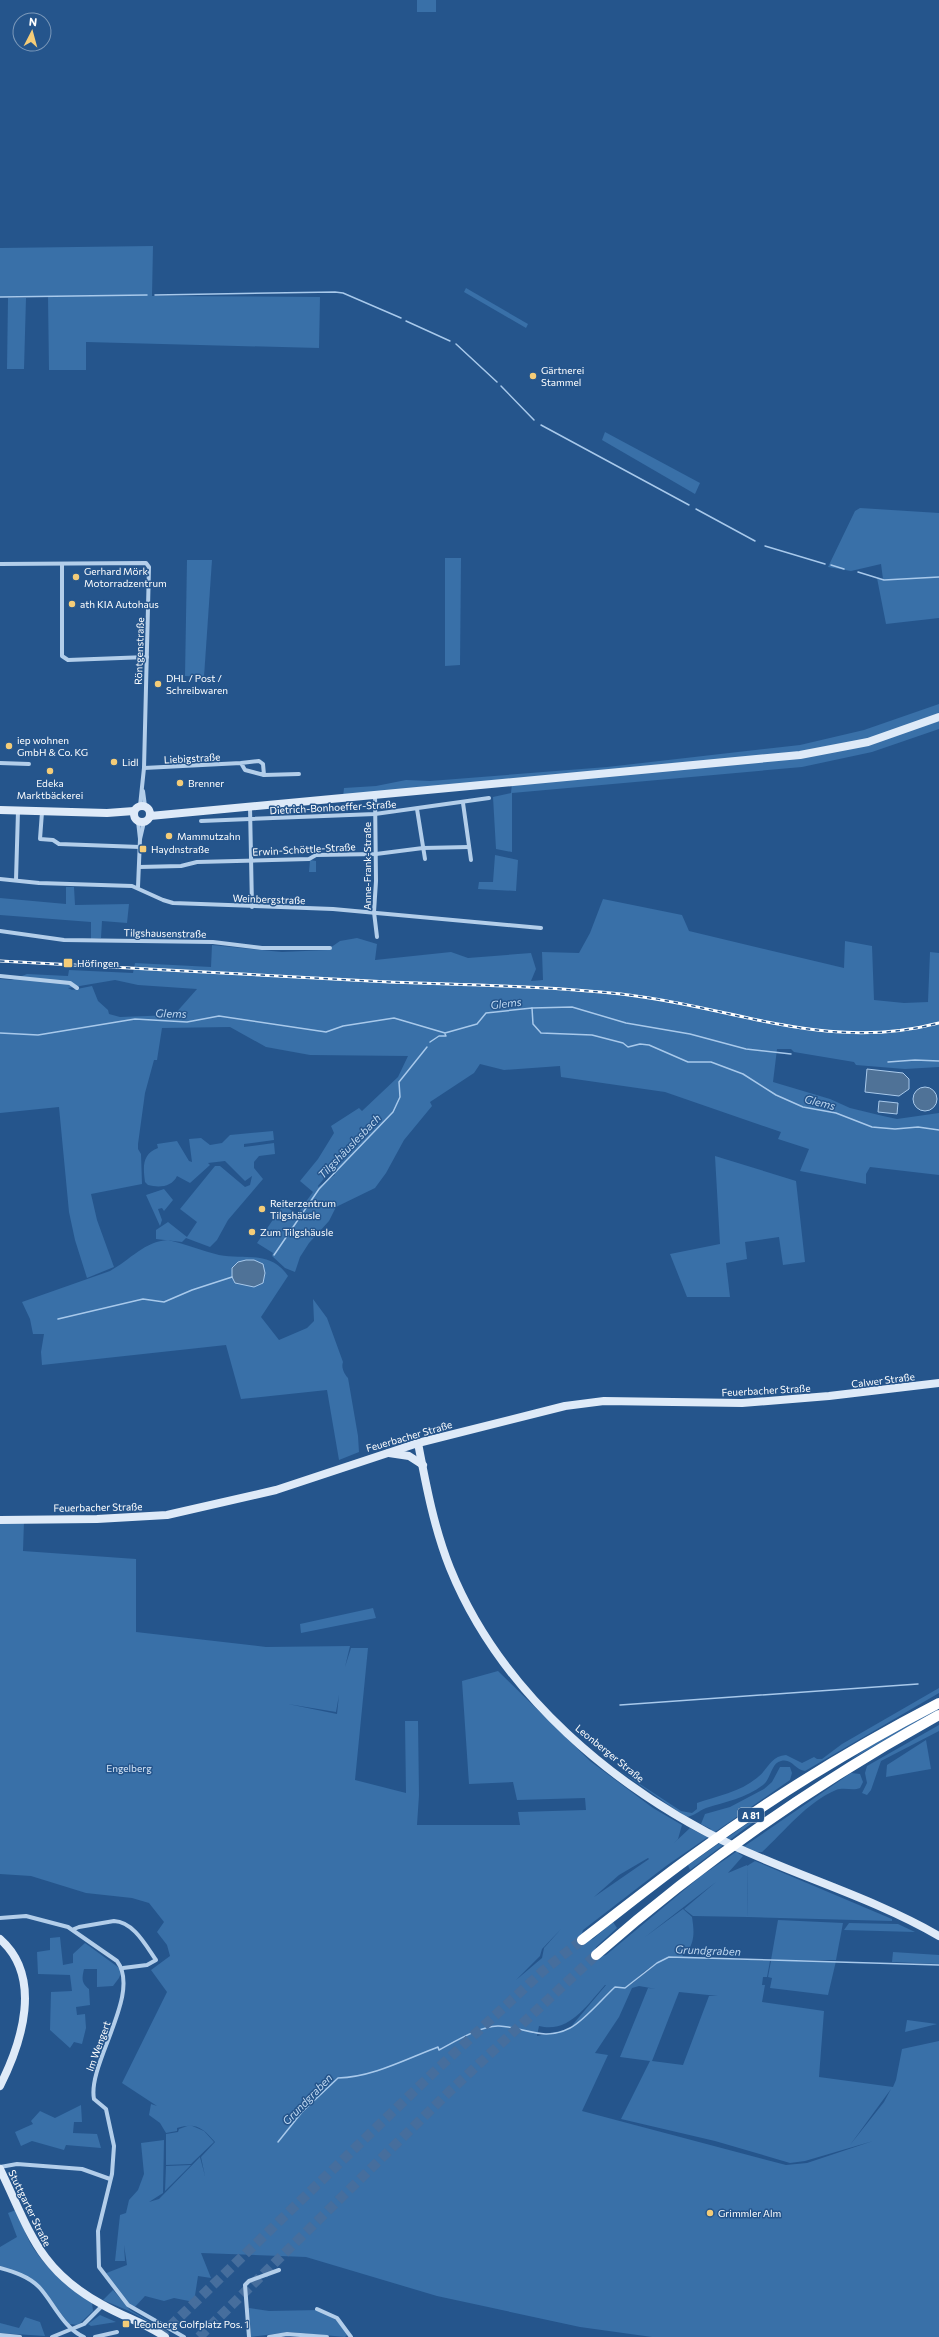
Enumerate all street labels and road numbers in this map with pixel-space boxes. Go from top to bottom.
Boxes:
street label: Röntgenstraße [132,617,146,685]
street label: Liebigstraße [163,751,221,765]
street label: Dietrich-Bonhoeffer-Straße [269,798,397,816]
street label: Anne-Frank-Straße [361,822,373,910]
street label: Erwin-Schöttle-Straße [252,840,356,858]
street label: Weinbergstraße [232,892,306,906]
street label: Tilgshausenstraße [124,926,206,940]
street label: Calwer Straße [851,1370,915,1390]
street label: Feuerbacher Straße [721,1382,811,1398]
street label: Feuerbacher Straße [365,1418,453,1454]
street label: Feuerbacher Straße [53,1500,143,1514]
street label: Leonberger Straße [573,1722,647,1784]
road number: A 81 [738,1808,764,1822]
street label: Im Wengert [83,2019,113,2073]
street label: Stuttgarter Straße [6,2168,54,2248]

